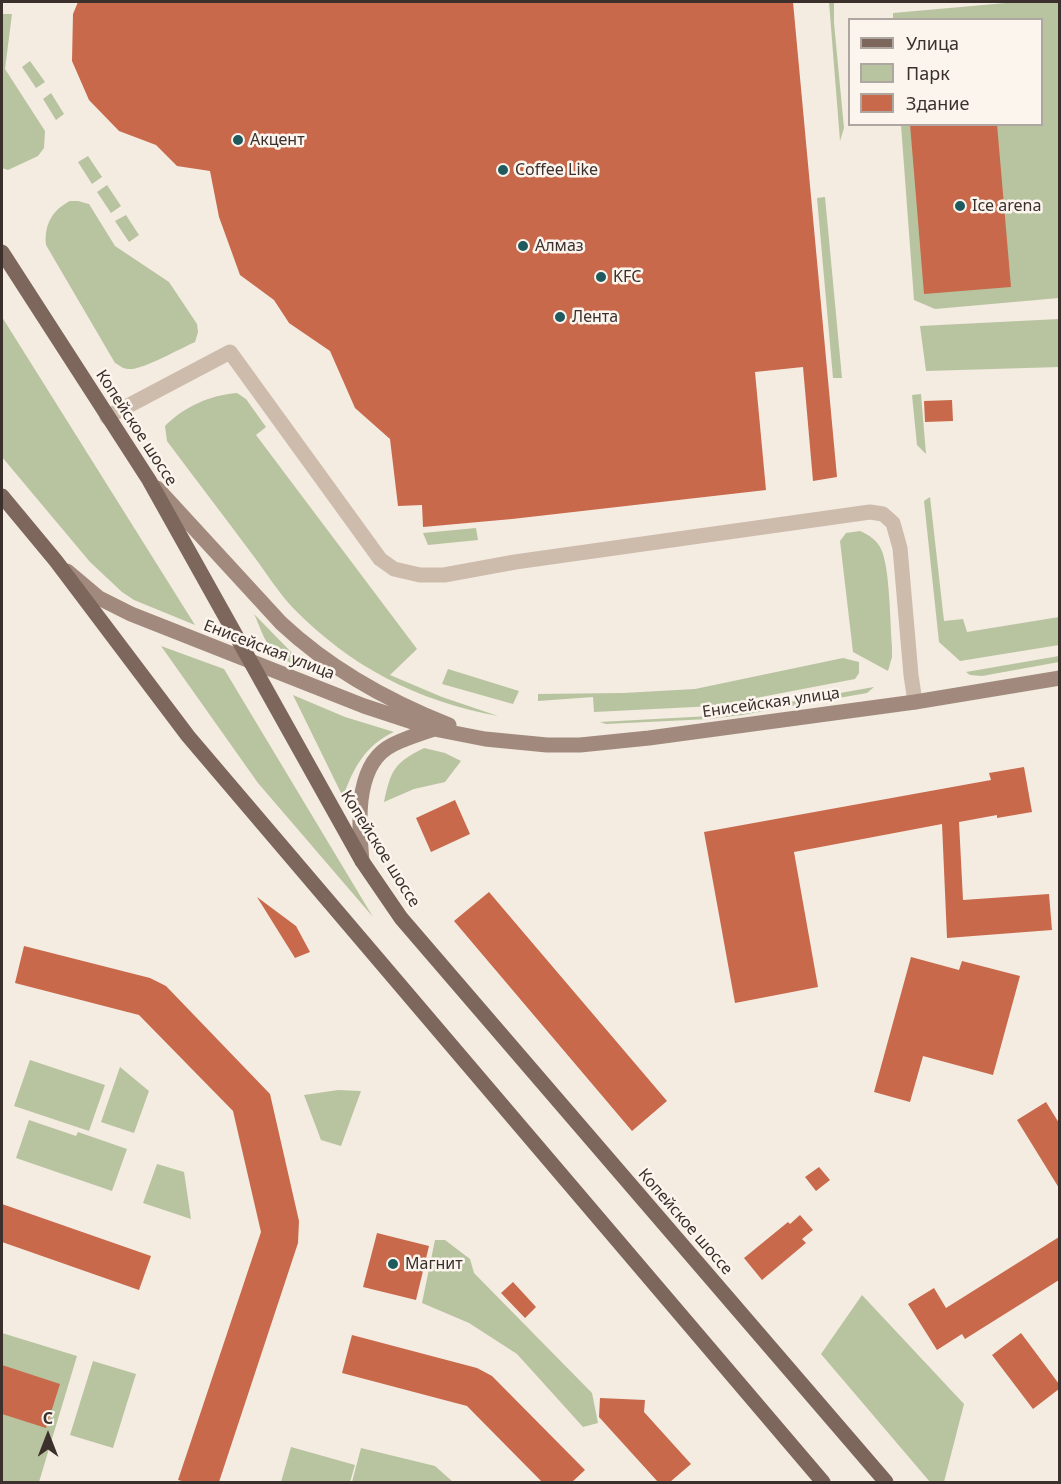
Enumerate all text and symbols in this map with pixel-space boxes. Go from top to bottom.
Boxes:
legend [848,18,1043,126]
text: Улица [906,31,959,55]
text: Парк [906,61,950,85]
text: Здание [906,91,969,115]
place label: Акцент [250,130,305,150]
marker: Акцент [231,133,245,147]
place label: Coffee Like [515,160,598,180]
marker: Coffee Like [496,163,510,177]
place label: Ice arena [972,196,1041,216]
marker: Ice arena [953,199,967,213]
place label: Алмаз [535,236,584,256]
marker: Алмаз [516,239,530,253]
place label: KFC [613,267,641,287]
marker: KFC [594,270,608,284]
place label: Лента [572,307,618,327]
marker: Лента [553,310,567,324]
street label: Копейское шоссе [91,366,181,490]
street label: Енисейская улица [201,616,337,684]
street label: Енисейская улица [701,684,841,722]
street label: Копейское шоссе [336,787,424,911]
street label: Копейское шоссе [634,1165,736,1279]
place label: Магнит [405,1254,463,1274]
marker: Магнит [386,1257,400,1271]
north arrow [18,1406,78,1466]
text: С [43,1407,53,1429]

